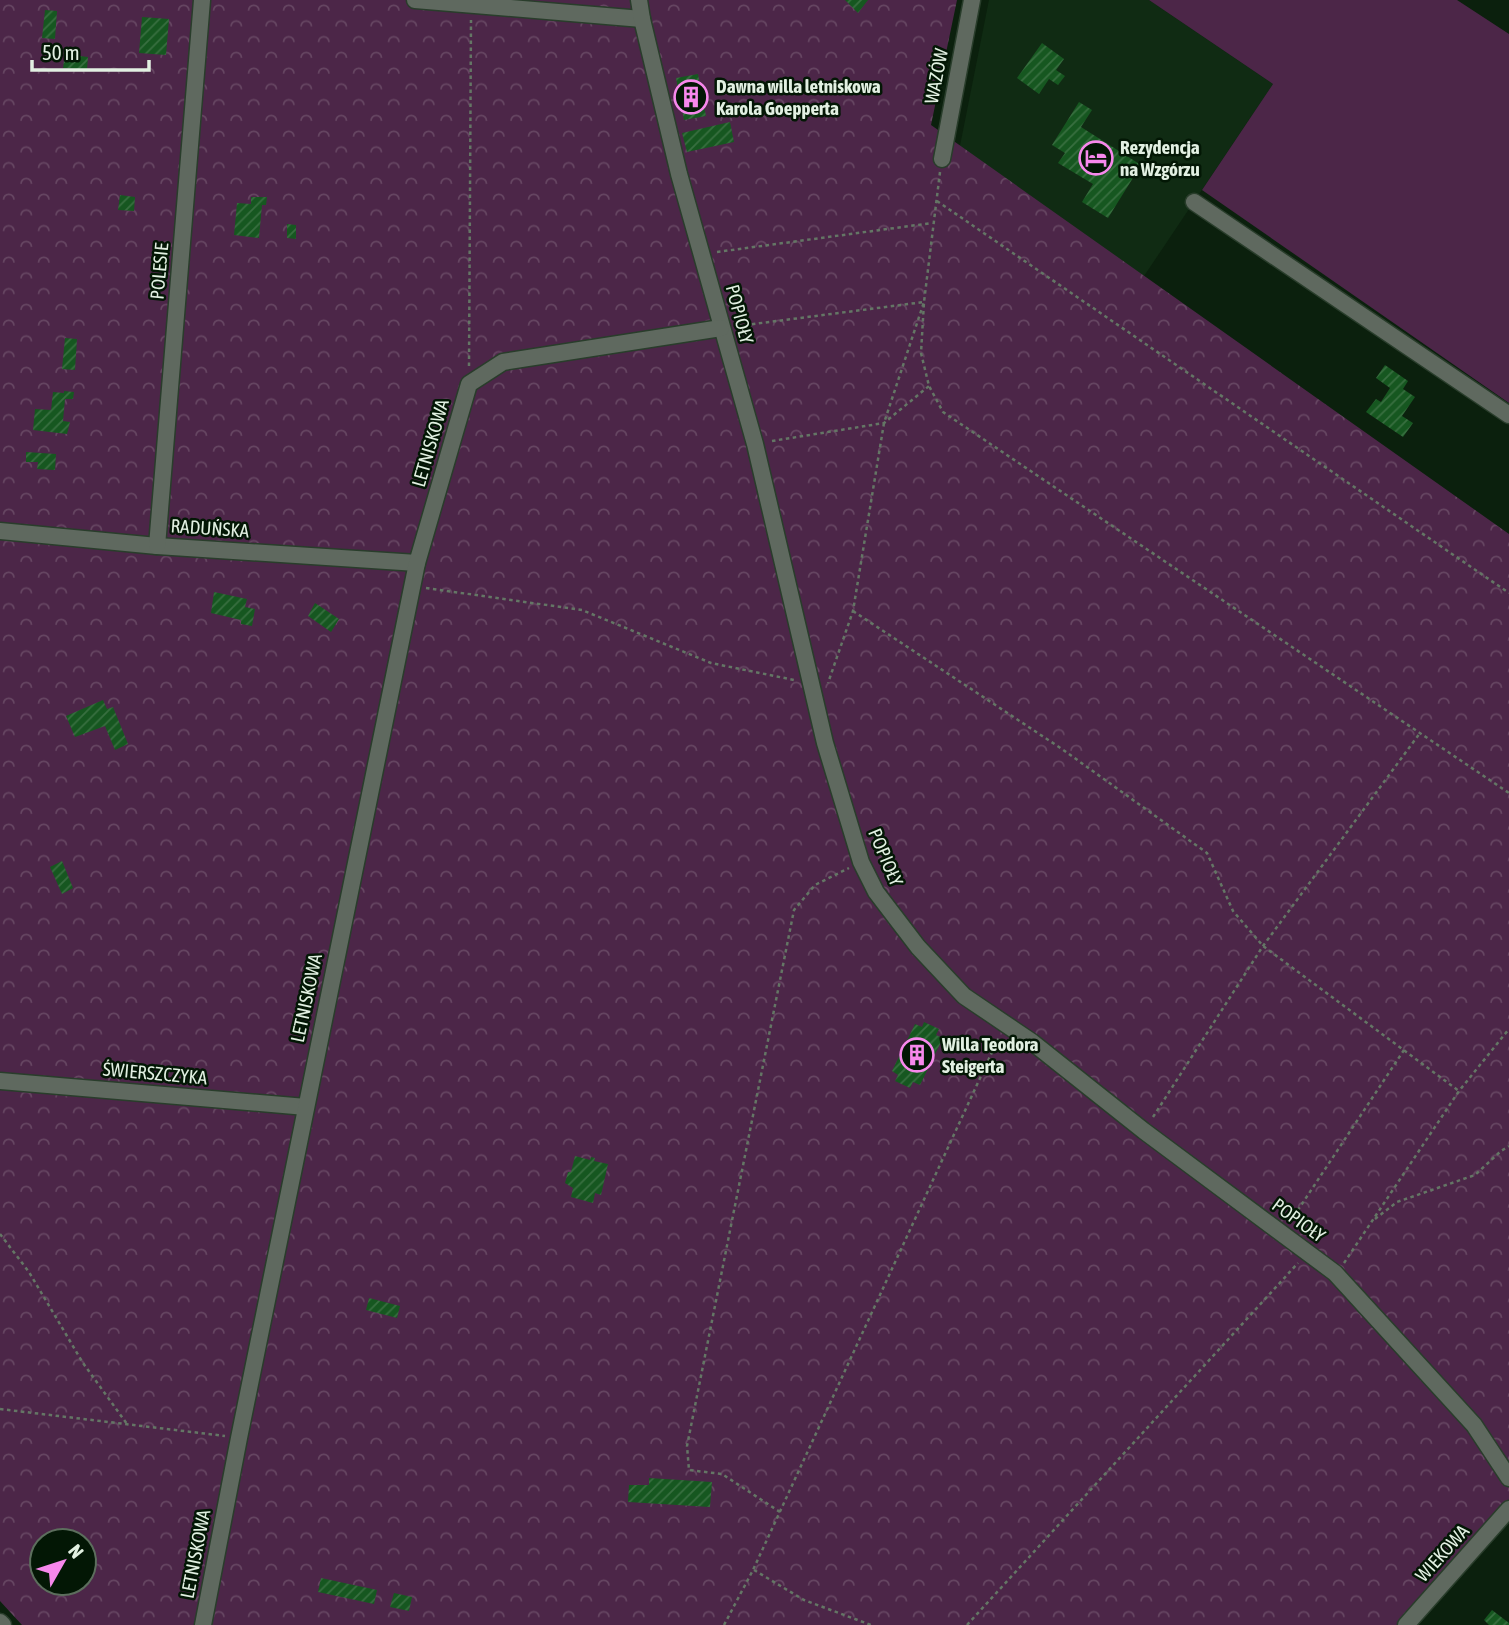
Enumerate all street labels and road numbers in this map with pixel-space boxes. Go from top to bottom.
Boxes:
street label: WAZÓW [920,46,952,106]
street label: POLESIE [146,242,172,300]
street label: POPIOŁY [722,282,759,346]
street label: LETNISKOWA [407,396,453,489]
street label: RADUŃSKA [170,514,251,542]
street label: POPIOŁY [864,825,908,889]
street label: LETNISKOWA [286,951,326,1044]
street label: ŚWIERSZCZYKA [102,1057,209,1089]
street label: POPIOŁY [1268,1193,1330,1247]
street label: LETNISKOWA [176,1507,215,1600]
street label: WIEKOWA [1411,1519,1474,1586]

